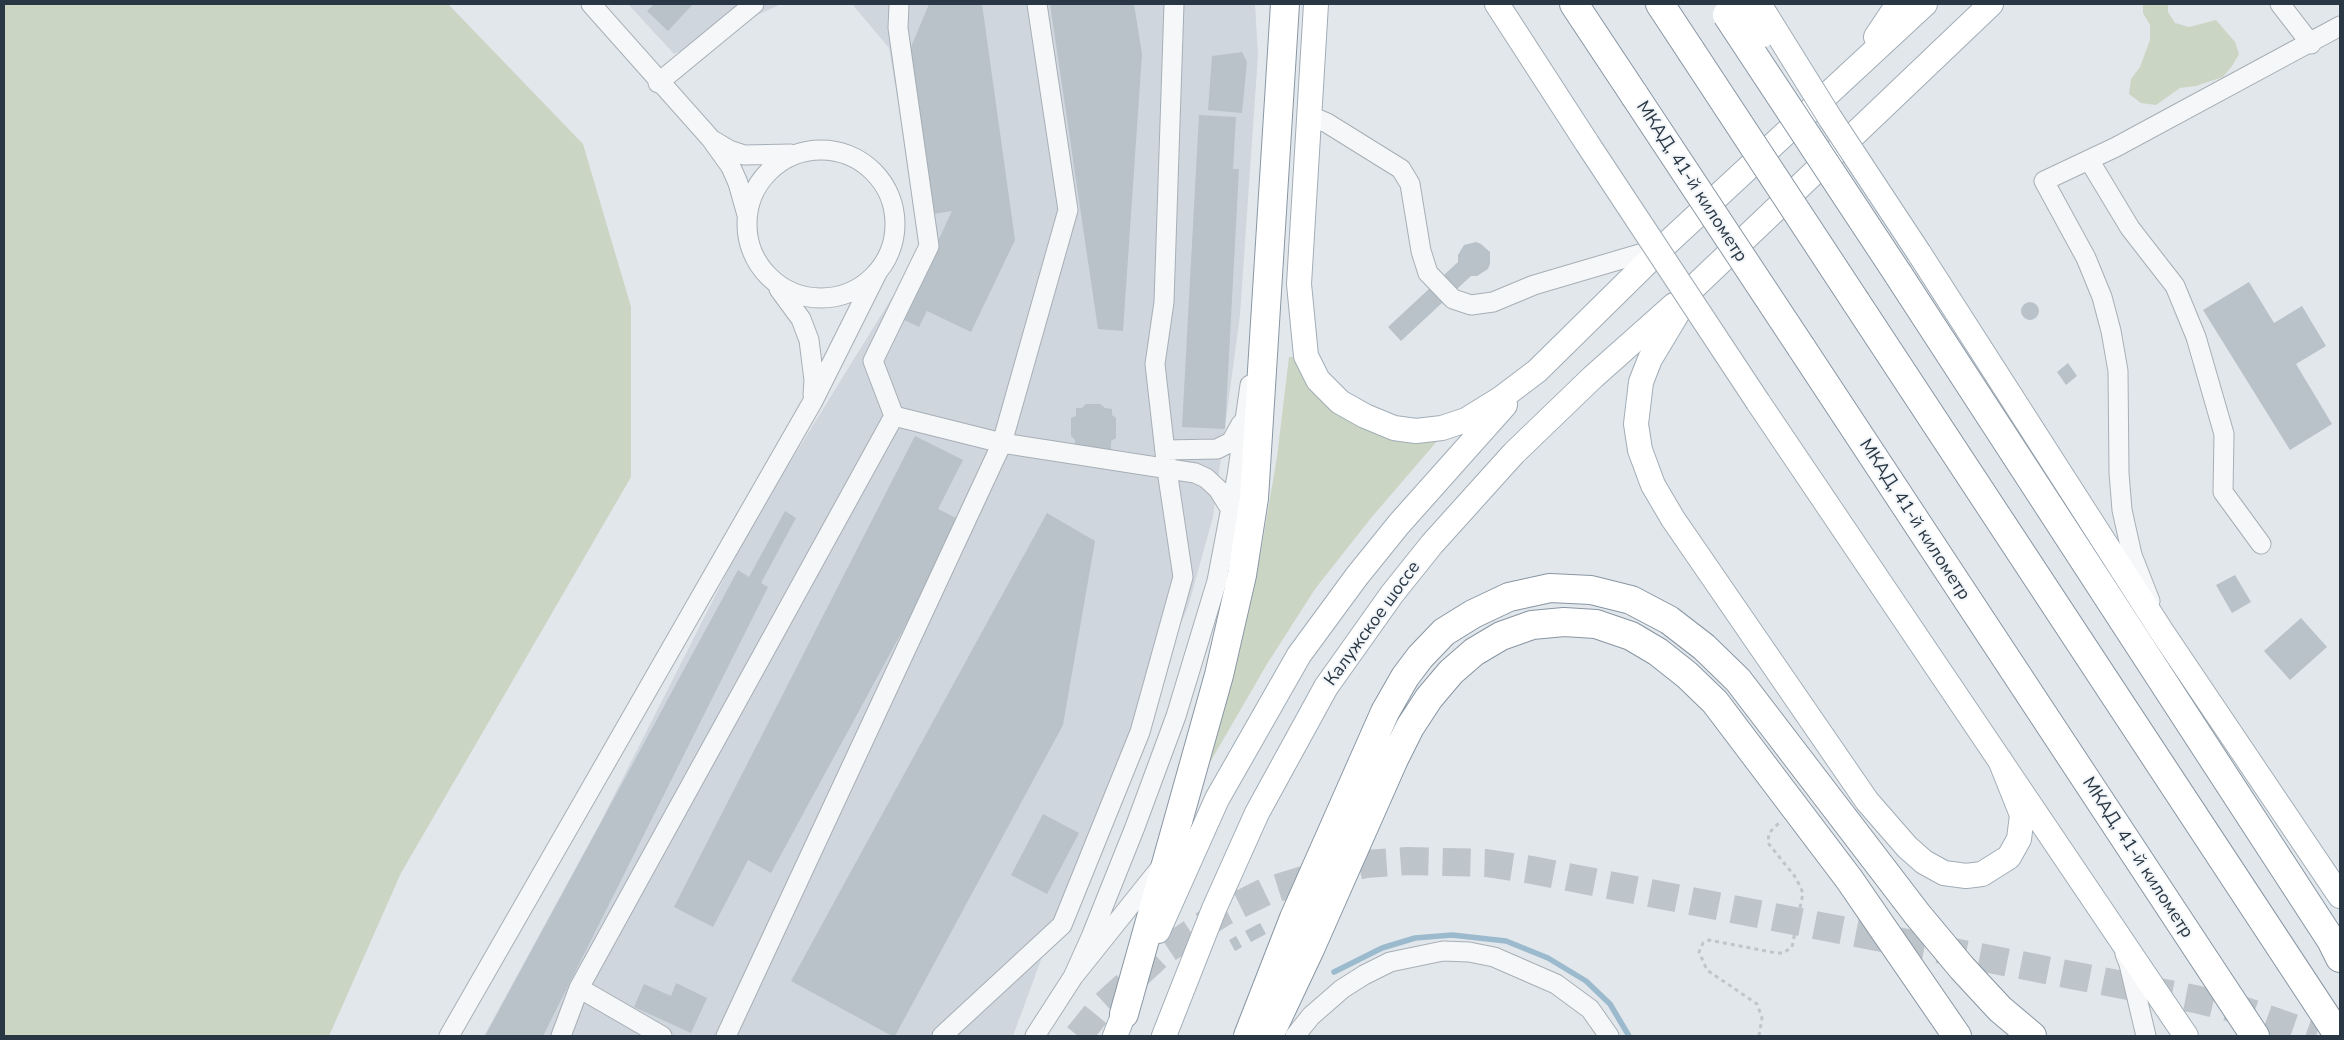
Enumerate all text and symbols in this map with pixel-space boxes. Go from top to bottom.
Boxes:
street label: МКАД, 41-й километр [1631,97,1751,267]
street label: МКАД, 41-й километр [1854,435,1974,605]
street label: Калужское шоссе [1320,557,1426,691]
street label: МКАД, 41-й километр [2077,773,2197,943]

